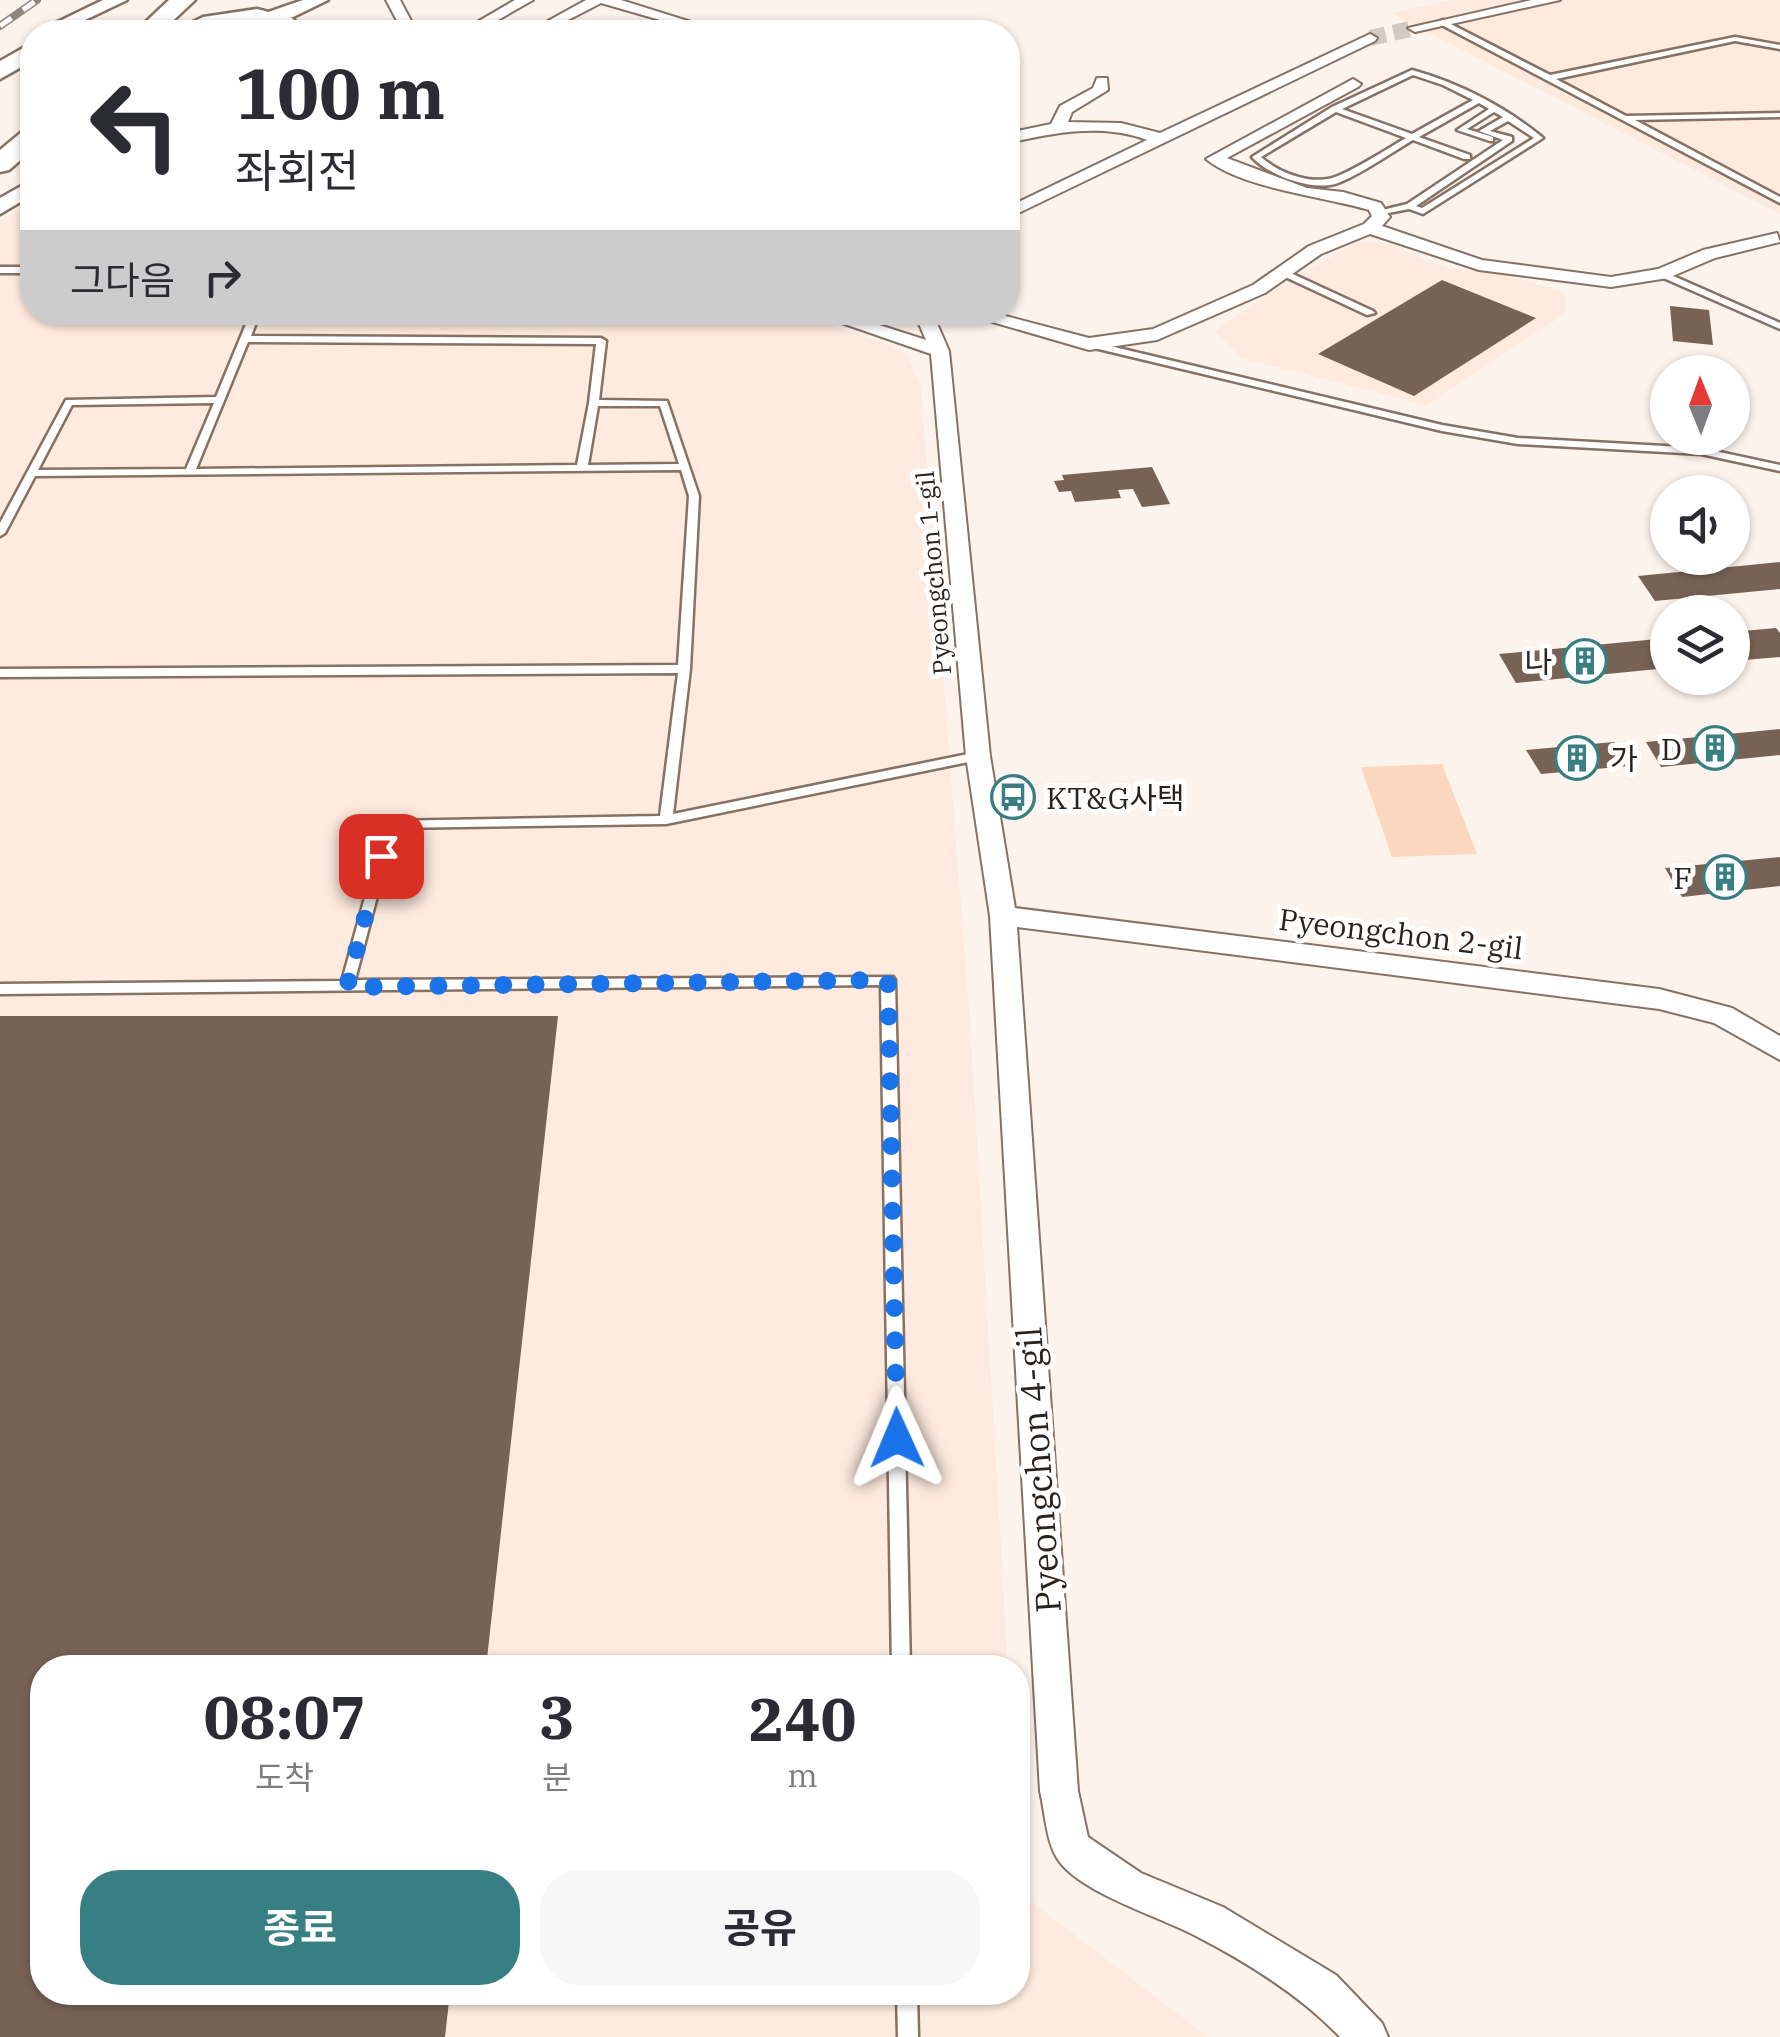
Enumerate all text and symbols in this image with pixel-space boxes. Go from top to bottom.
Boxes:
text: 100 m [235,47,445,138]
icon: left [70,60,200,190]
text: 좌회전 [235,141,359,199]
icon: right [195,250,250,305]
text: 그다음 [70,255,175,304]
north arrow [1650,355,1750,455]
map controls [1650,355,1750,695]
street label: Pyeongchon 1-gil [908,470,958,676]
button: sound [1650,475,1750,575]
button: layers [1650,595,1750,695]
building icon: 나 [1562,638,1608,684]
place label: 나 [1524,642,1552,681]
building icon: D [1692,725,1738,771]
place label: D [1661,729,1682,768]
building icon: 가 [1554,735,1600,781]
place label: 가 [1610,739,1638,778]
bus stop icon: KT&G사택 [990,774,1036,820]
place label: KT&G사택 [1046,778,1185,817]
pin [339,814,424,899]
icon: arrive [354,829,409,884]
building icon: F [1702,854,1748,900]
place label: F [1673,858,1692,897]
street label: Pyeongchon 2-gil [1277,899,1525,967]
street label: Pyeongchon 4-gil [1005,1326,1071,1614]
position arrow [845,1386,949,1490]
text: 08:07 [203,1677,366,1756]
text: 3 [539,1677,575,1756]
text: 240 [749,1679,857,1758]
text: m [787,1754,818,1796]
text: 도착 [255,1756,314,1798]
text: 분 [542,1756,572,1798]
button: 종료 [80,1870,520,1985]
button: 공유 [540,1870,980,1985]

